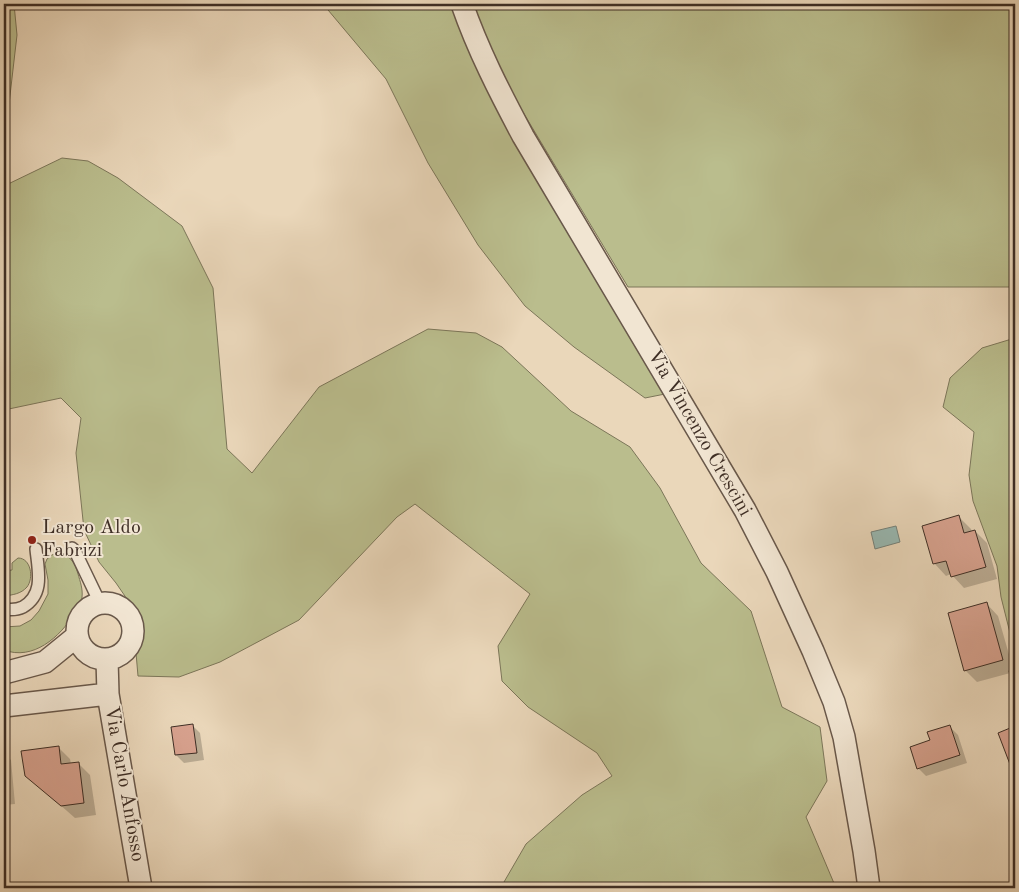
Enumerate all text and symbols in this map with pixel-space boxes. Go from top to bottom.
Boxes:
street label: Via Vincenzo Crescini [643,346,755,520]
place label: Largo Aldo Fabrizi [42,518,141,561]
marker: Largo Aldo Fabrizi [26,534,38,546]
street label: Via Carlo Anfosso [100,705,148,863]

